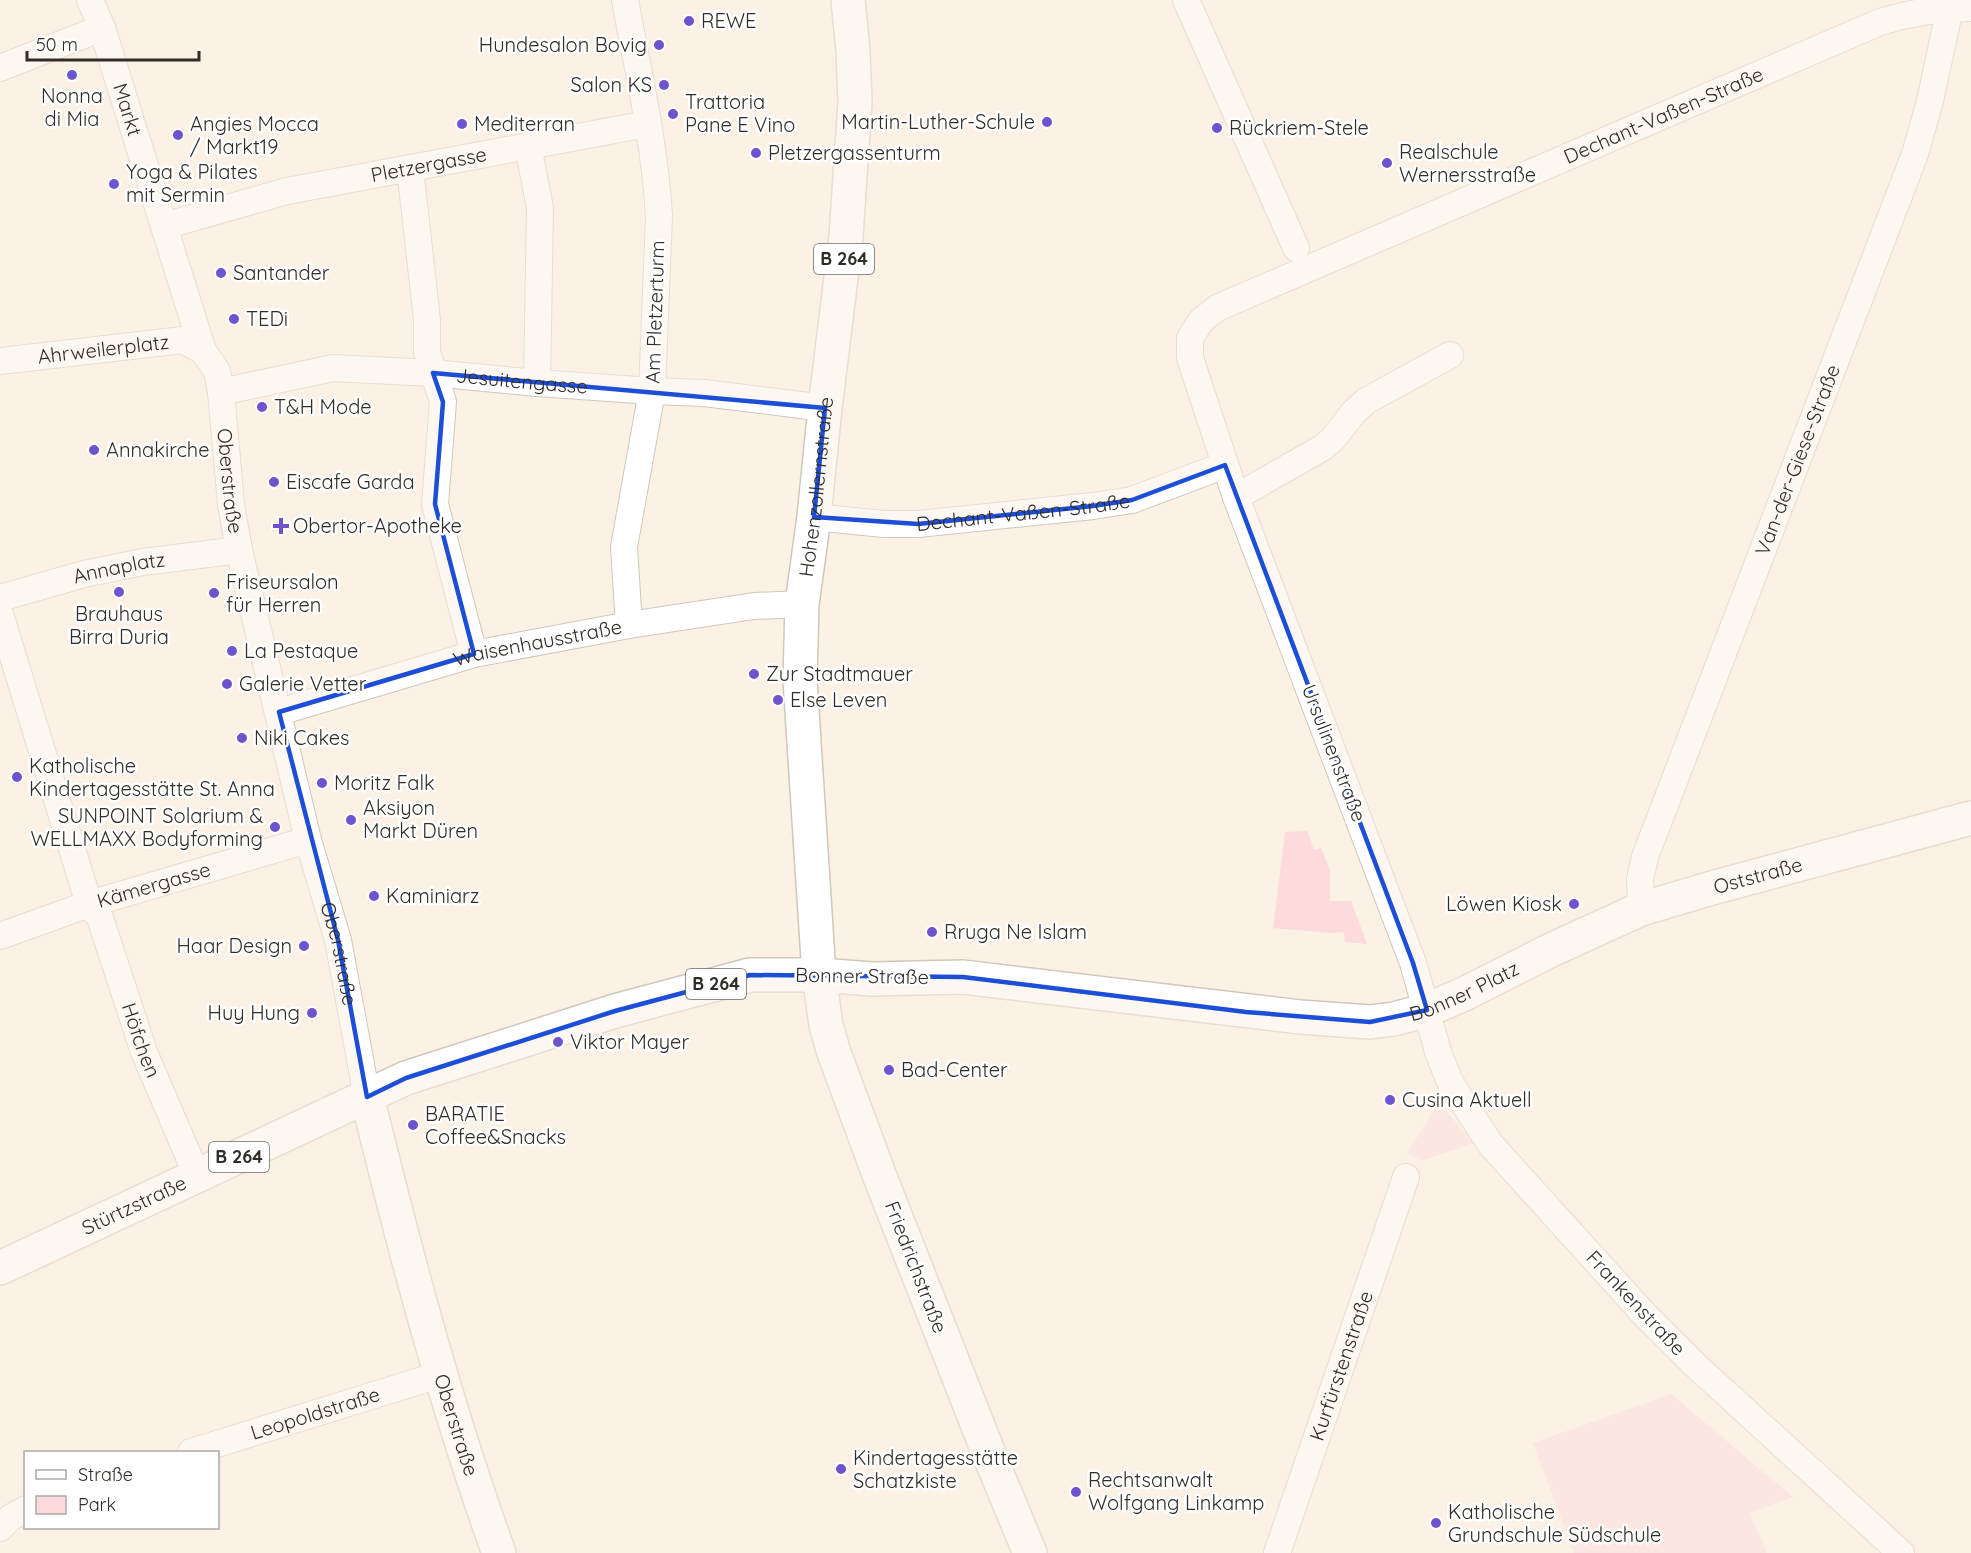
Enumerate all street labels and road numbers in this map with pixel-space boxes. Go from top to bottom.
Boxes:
street label: Dechant-Vaßen-Straße [1560,61,1767,169]
street label: Markt [108,80,148,139]
street label: Pletzergasse [369,141,488,187]
street label: Am Pletzerturm [640,240,669,384]
road number: B 264 [814,244,874,274]
street label: Ahrweilerplatz [36,329,170,369]
street label: Van-der-Giese-Straße [1749,361,1845,559]
street label: Jesuitengasse [455,362,589,399]
street label: Hohenzollernstraße [793,395,838,579]
street label: Oberstraße [212,427,249,535]
street label: Dechant-Vaßen-Straße [915,487,1132,536]
street label: Annaplatz [70,546,166,589]
street label: Waisenhausstraße [450,614,624,671]
street label: Ursulinenstraße [1297,681,1372,825]
street label: Oststraße [1710,851,1805,899]
street label: Kämergasse [94,856,213,913]
street label: Oberstraße [315,899,363,1008]
street label: Bonner Platz [1407,955,1523,1026]
street label: Bonner Straße [795,962,929,989]
road number: B 264 [686,969,746,999]
street label: Höfchen [117,1000,166,1081]
road number: B 264 [209,1142,269,1172]
street label: Stürtzstraße [77,1170,190,1240]
street label: Friedrichstraße [880,1197,953,1336]
street label: Frankenstraße [1581,1245,1691,1360]
street label: Kurfürstenstraße [1304,1287,1378,1444]
street label: Oberstraße [429,1371,485,1479]
street label: Leopoldstraße [247,1381,383,1445]

